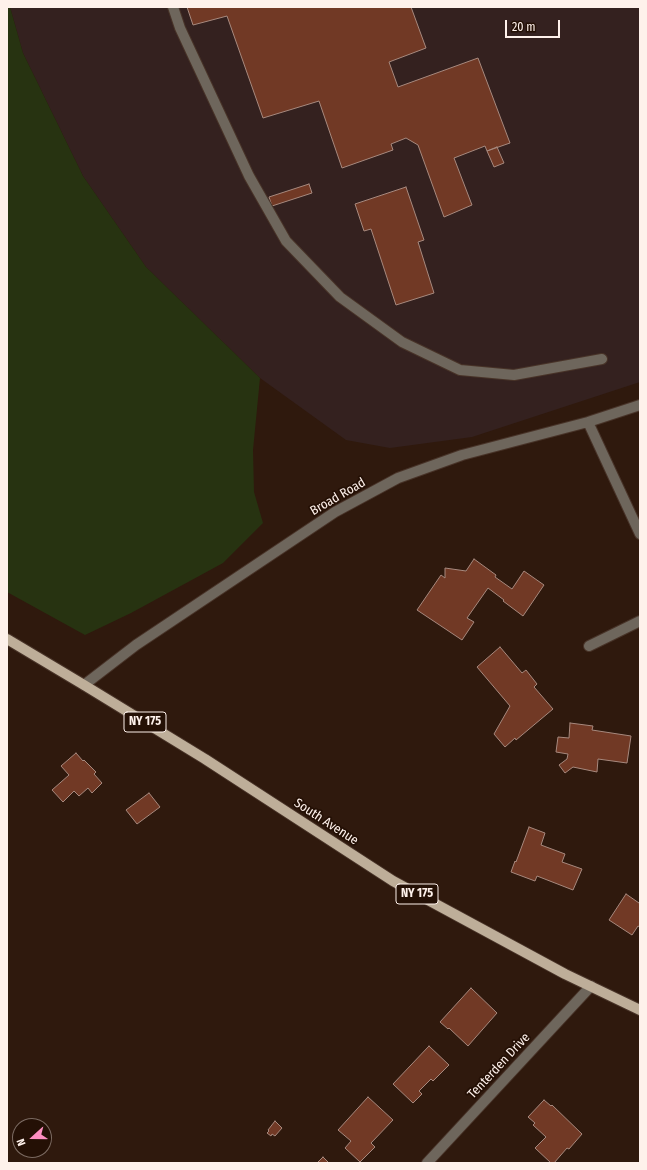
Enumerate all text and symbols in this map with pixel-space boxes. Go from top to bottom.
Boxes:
scale bar [507,12,562,38]
text: 20 m [512,20,536,34]
street label: Broad Road [308,475,368,519]
road number: NY 175 [124,712,166,732]
street label: South Avenue [291,795,361,849]
road number: NY 175 [396,884,438,904]
street label: Tenterden Drive [465,1030,533,1102]
north arrow [12,1118,52,1158]
text: N [14,1137,29,1148]

